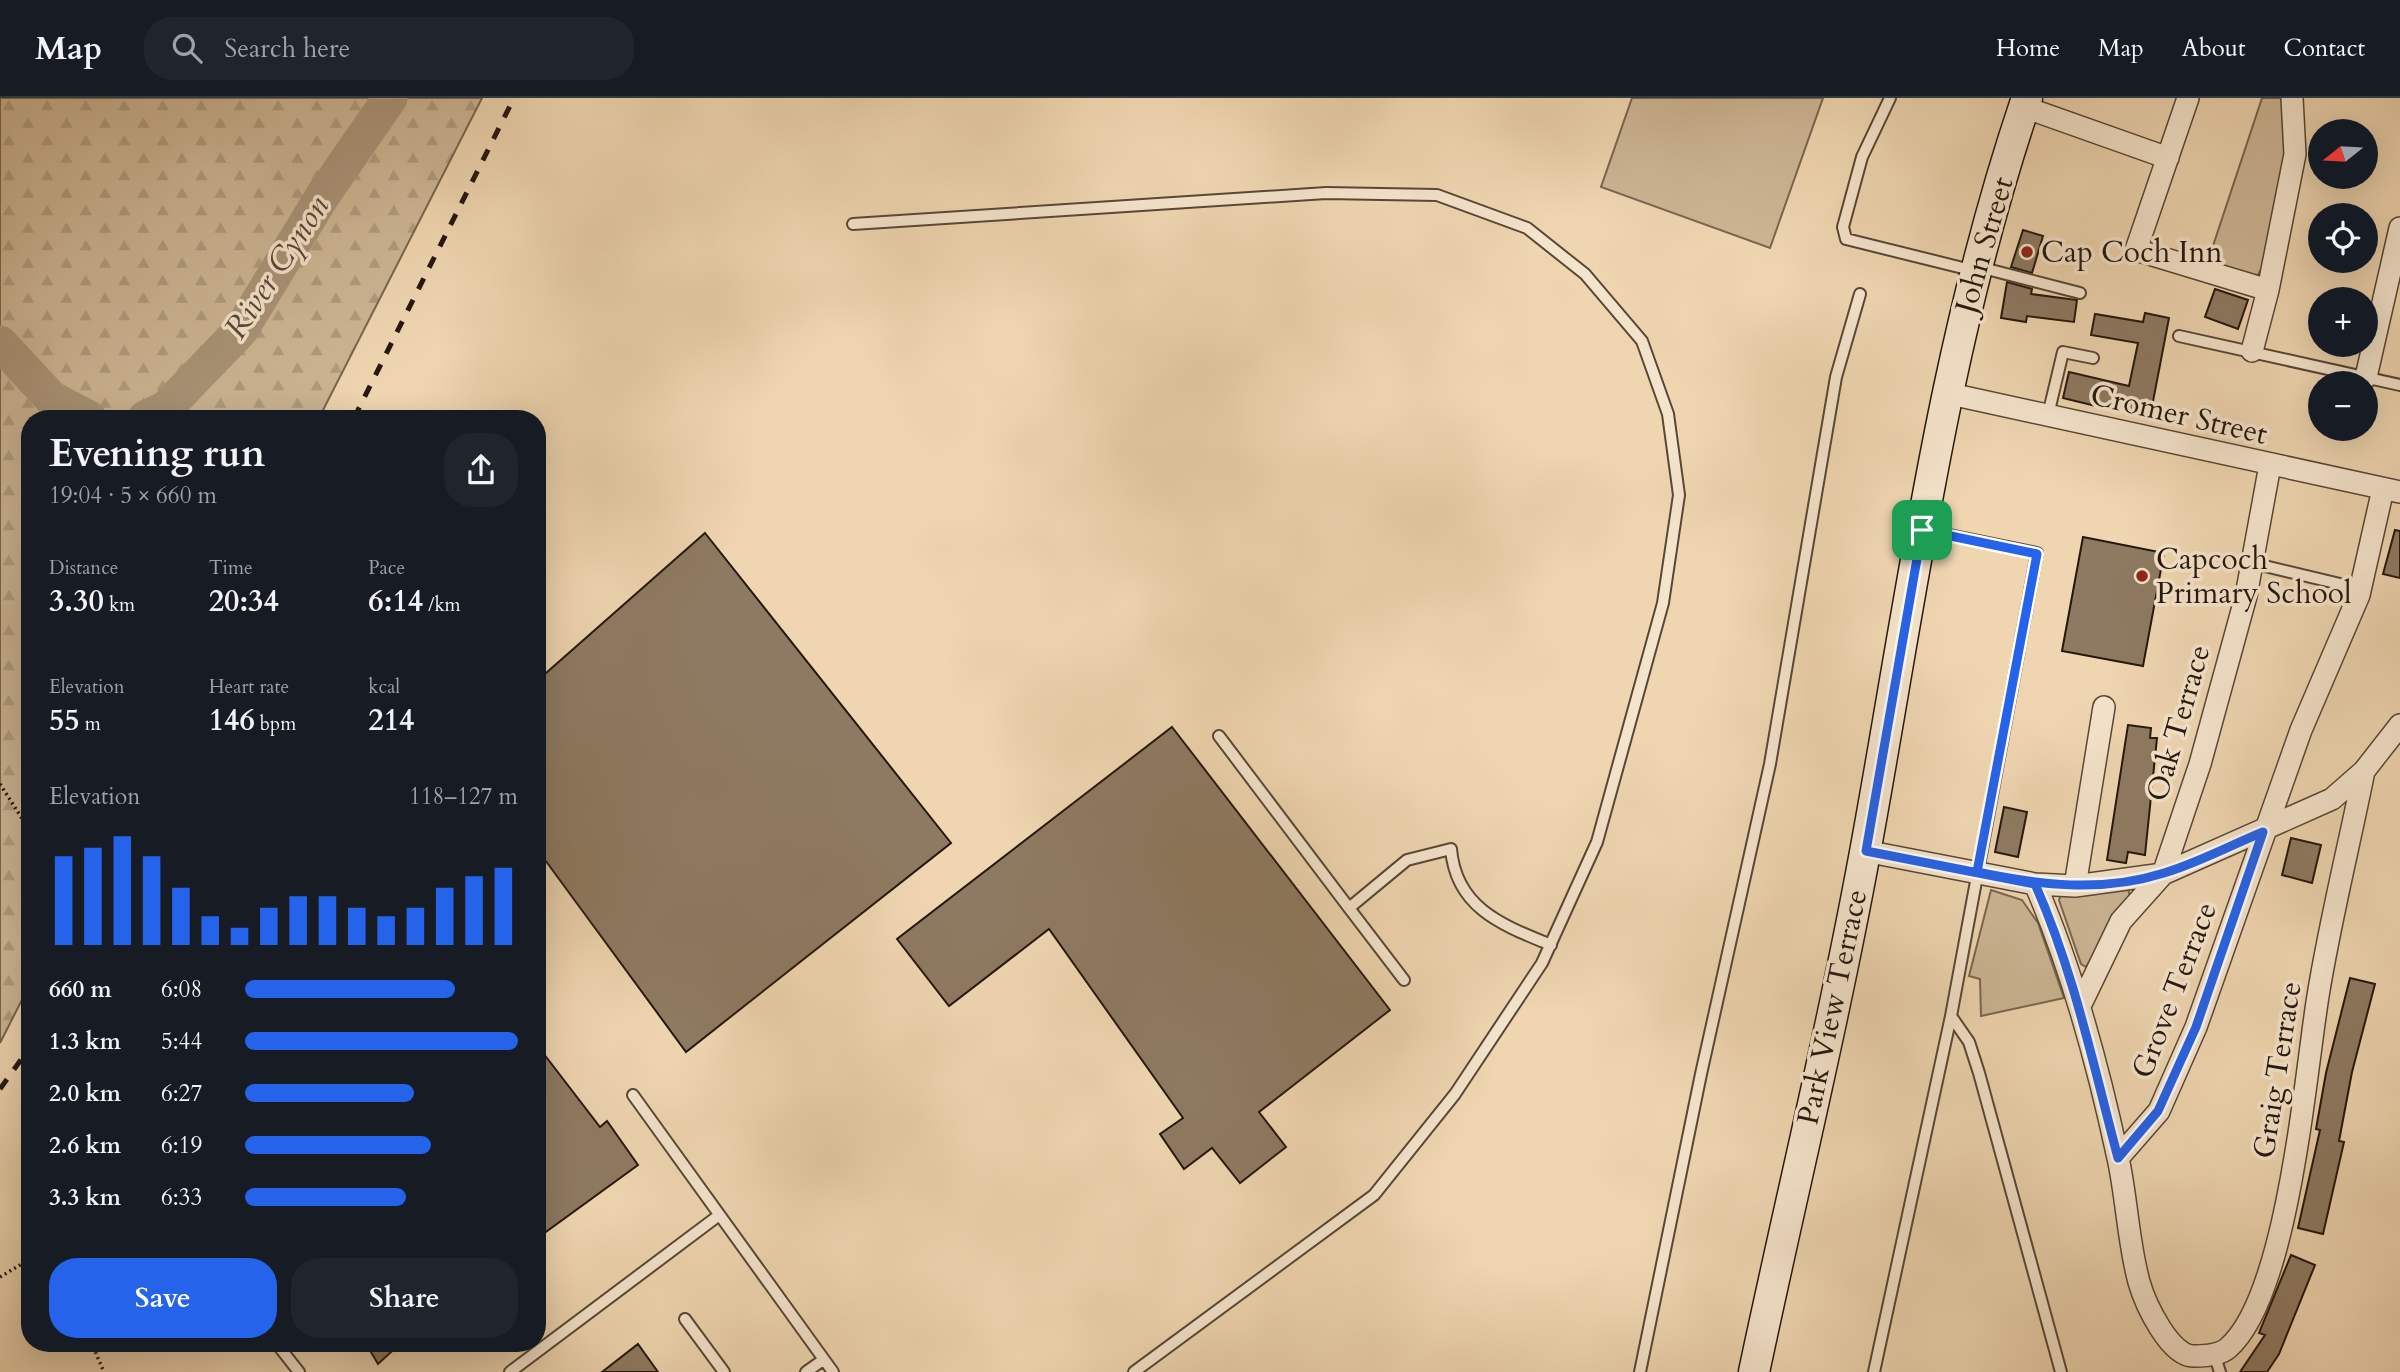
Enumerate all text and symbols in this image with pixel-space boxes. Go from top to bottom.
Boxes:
search box [144,17,634,80]
text: Map [35,26,102,71]
icon: search [168,29,206,67]
text: Search here [224,31,350,66]
text: Home [1996,32,2060,65]
text: Map [2098,32,2144,65]
text: About [2182,32,2246,65]
text: Contact [2284,32,2365,65]
north arrow [2308,119,2378,189]
map controls [2308,119,2378,441]
street label: John Street [1944,172,2024,322]
water label: River Cynon [214,187,340,348]
button: locate [2308,203,2378,273]
place label: Cap Coch Inn [2041,232,2223,273]
marker: Cap Coch Inn [2019,244,2035,260]
button: + [2308,287,2378,357]
button: − [2308,371,2378,441]
street label: Cromer Street [2086,374,2272,455]
text: Evening run [49,428,265,480]
button: share [444,433,518,507]
text: 19:04 · 5 × 660 m [49,480,217,511]
pin [1892,500,1952,560]
icon: arrive [1903,511,1941,549]
place label: Capcoch Primary School [2156,539,2352,614]
text: Distance [49,555,118,581]
text: Time [209,555,253,581]
text: Pace [368,555,405,581]
marker: Capcoch Primary School [2134,568,2150,584]
text: 3.30 [49,581,104,622]
text: 20:34 [209,581,279,622]
text: 6:14 [368,581,423,622]
text: km [104,592,135,618]
text: /km [423,592,461,618]
street label: Oak Terrace [2137,640,2220,806]
text: Elevation [49,674,124,700]
text: Heart rate [209,674,289,700]
text: kcal [368,674,400,700]
text: 55 [49,700,80,741]
text: 146 [209,700,255,741]
text: 214 [368,700,414,741]
text: m [80,711,101,737]
text: bpm [255,711,296,737]
text: Elevation [49,781,140,812]
text: 118–127 m [409,781,518,812]
street label: Park View Terrace [1788,886,1877,1129]
street label: Grove Terrace [2122,896,2227,1084]
text: 660 m [49,974,112,1005]
text: 6:08 [161,974,202,1005]
street label: Graig Terrace [2243,979,2312,1162]
text: 1.3 km [49,1026,121,1057]
text: 5:44 [161,1026,202,1057]
text: 2.0 km [49,1078,121,1109]
text: 6:27 [161,1078,202,1109]
text: 2.6 km [49,1130,121,1161]
text: 6:19 [161,1130,202,1161]
text: 3.3 km [49,1182,121,1213]
text: 6:33 [161,1182,202,1213]
button: Save [49,1258,277,1338]
button: Share [291,1258,518,1338]

